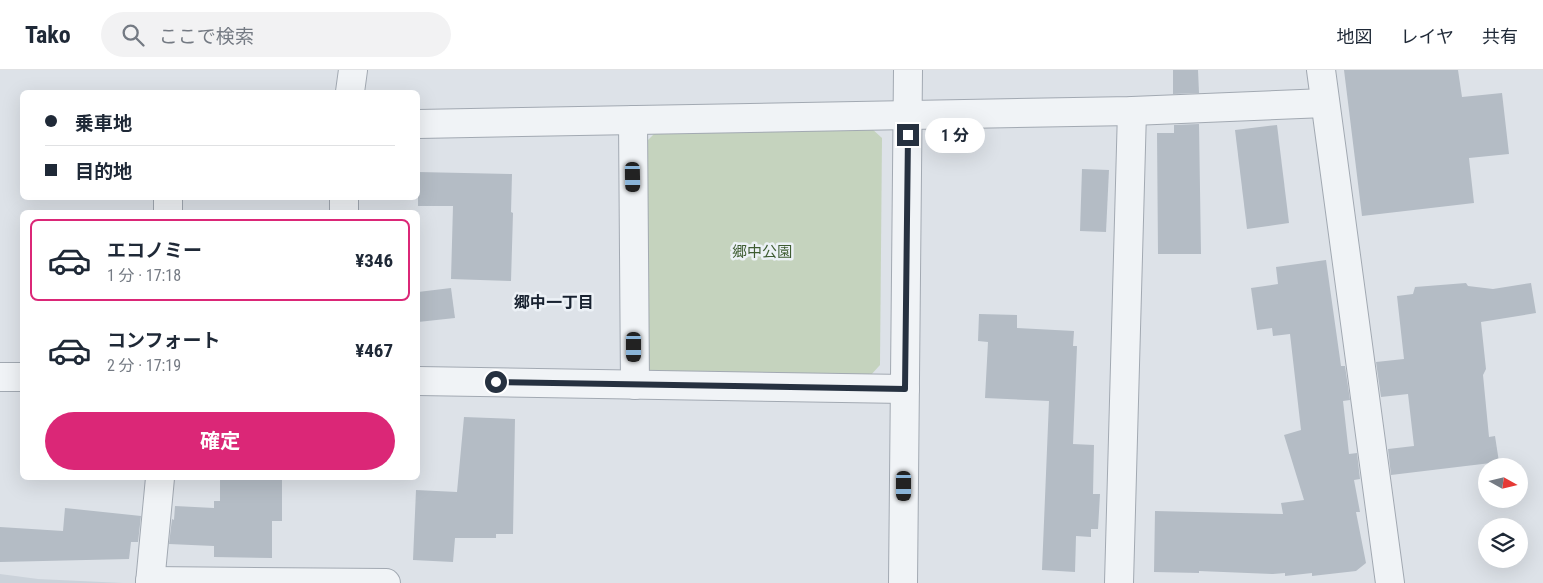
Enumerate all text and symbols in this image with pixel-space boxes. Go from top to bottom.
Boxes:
search box [101,12,451,57]
text: Tako [25,21,71,49]
icon: search [119,21,147,49]
text: ここで検索 [159,25,254,48]
text: 地図 [1337,26,1373,47]
text: レイヤ [1401,26,1454,47]
text: 共有 [1482,26,1518,47]
text: 乗車地 [75,112,132,135]
callout: 1 分 [926,118,986,152]
route end [897,124,919,146]
text: 1 分 [941,126,969,145]
text: 目的地 [75,160,132,183]
car [625,162,640,192]
icon: car [47,238,92,283]
text: エコノミー [107,239,202,262]
park label: 郷中公園 [732,243,792,261]
text: ¥346 [355,249,393,272]
text: 1 分 · 17:18 [107,266,181,285]
district label: 郷中一丁目 [514,293,594,312]
icon: car [47,328,92,373]
text: コンフォート [107,329,220,352]
car [626,332,641,362]
text: ¥467 [355,339,393,362]
text: 2 分 · 17:19 [107,356,181,375]
route start [485,371,507,393]
button: 確定 [45,412,395,470]
north arrow [1478,458,1528,508]
map controls [1478,458,1528,568]
car [896,471,911,501]
button: layers [1478,518,1528,568]

